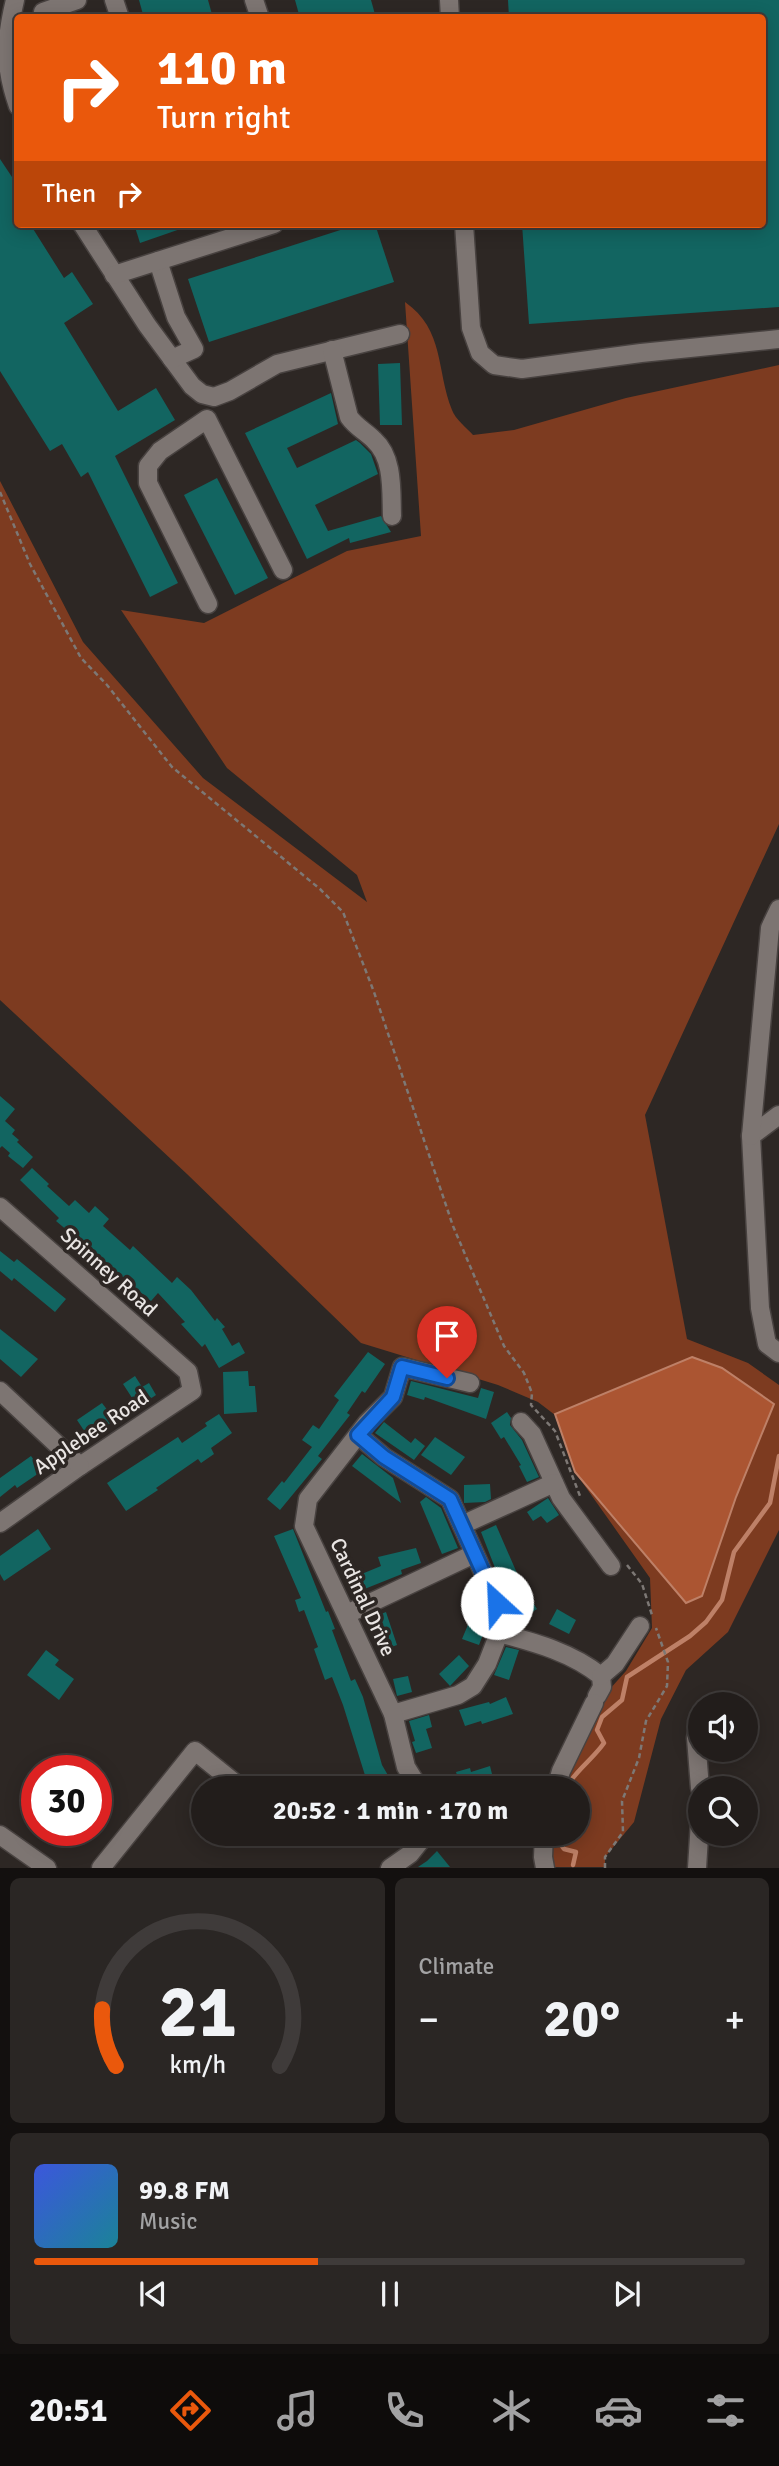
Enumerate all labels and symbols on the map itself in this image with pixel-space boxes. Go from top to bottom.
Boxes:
street label: Spinney Road [55,1222,163,1322]
pin [417,1306,477,1378]
street label: Applebee Road [29,1384,153,1480]
street label: Cardinal Drive [324,1534,402,1660]
position arrow [460,1566,534,1640]
speed limit sign: 30 [21,1755,112,1846]

